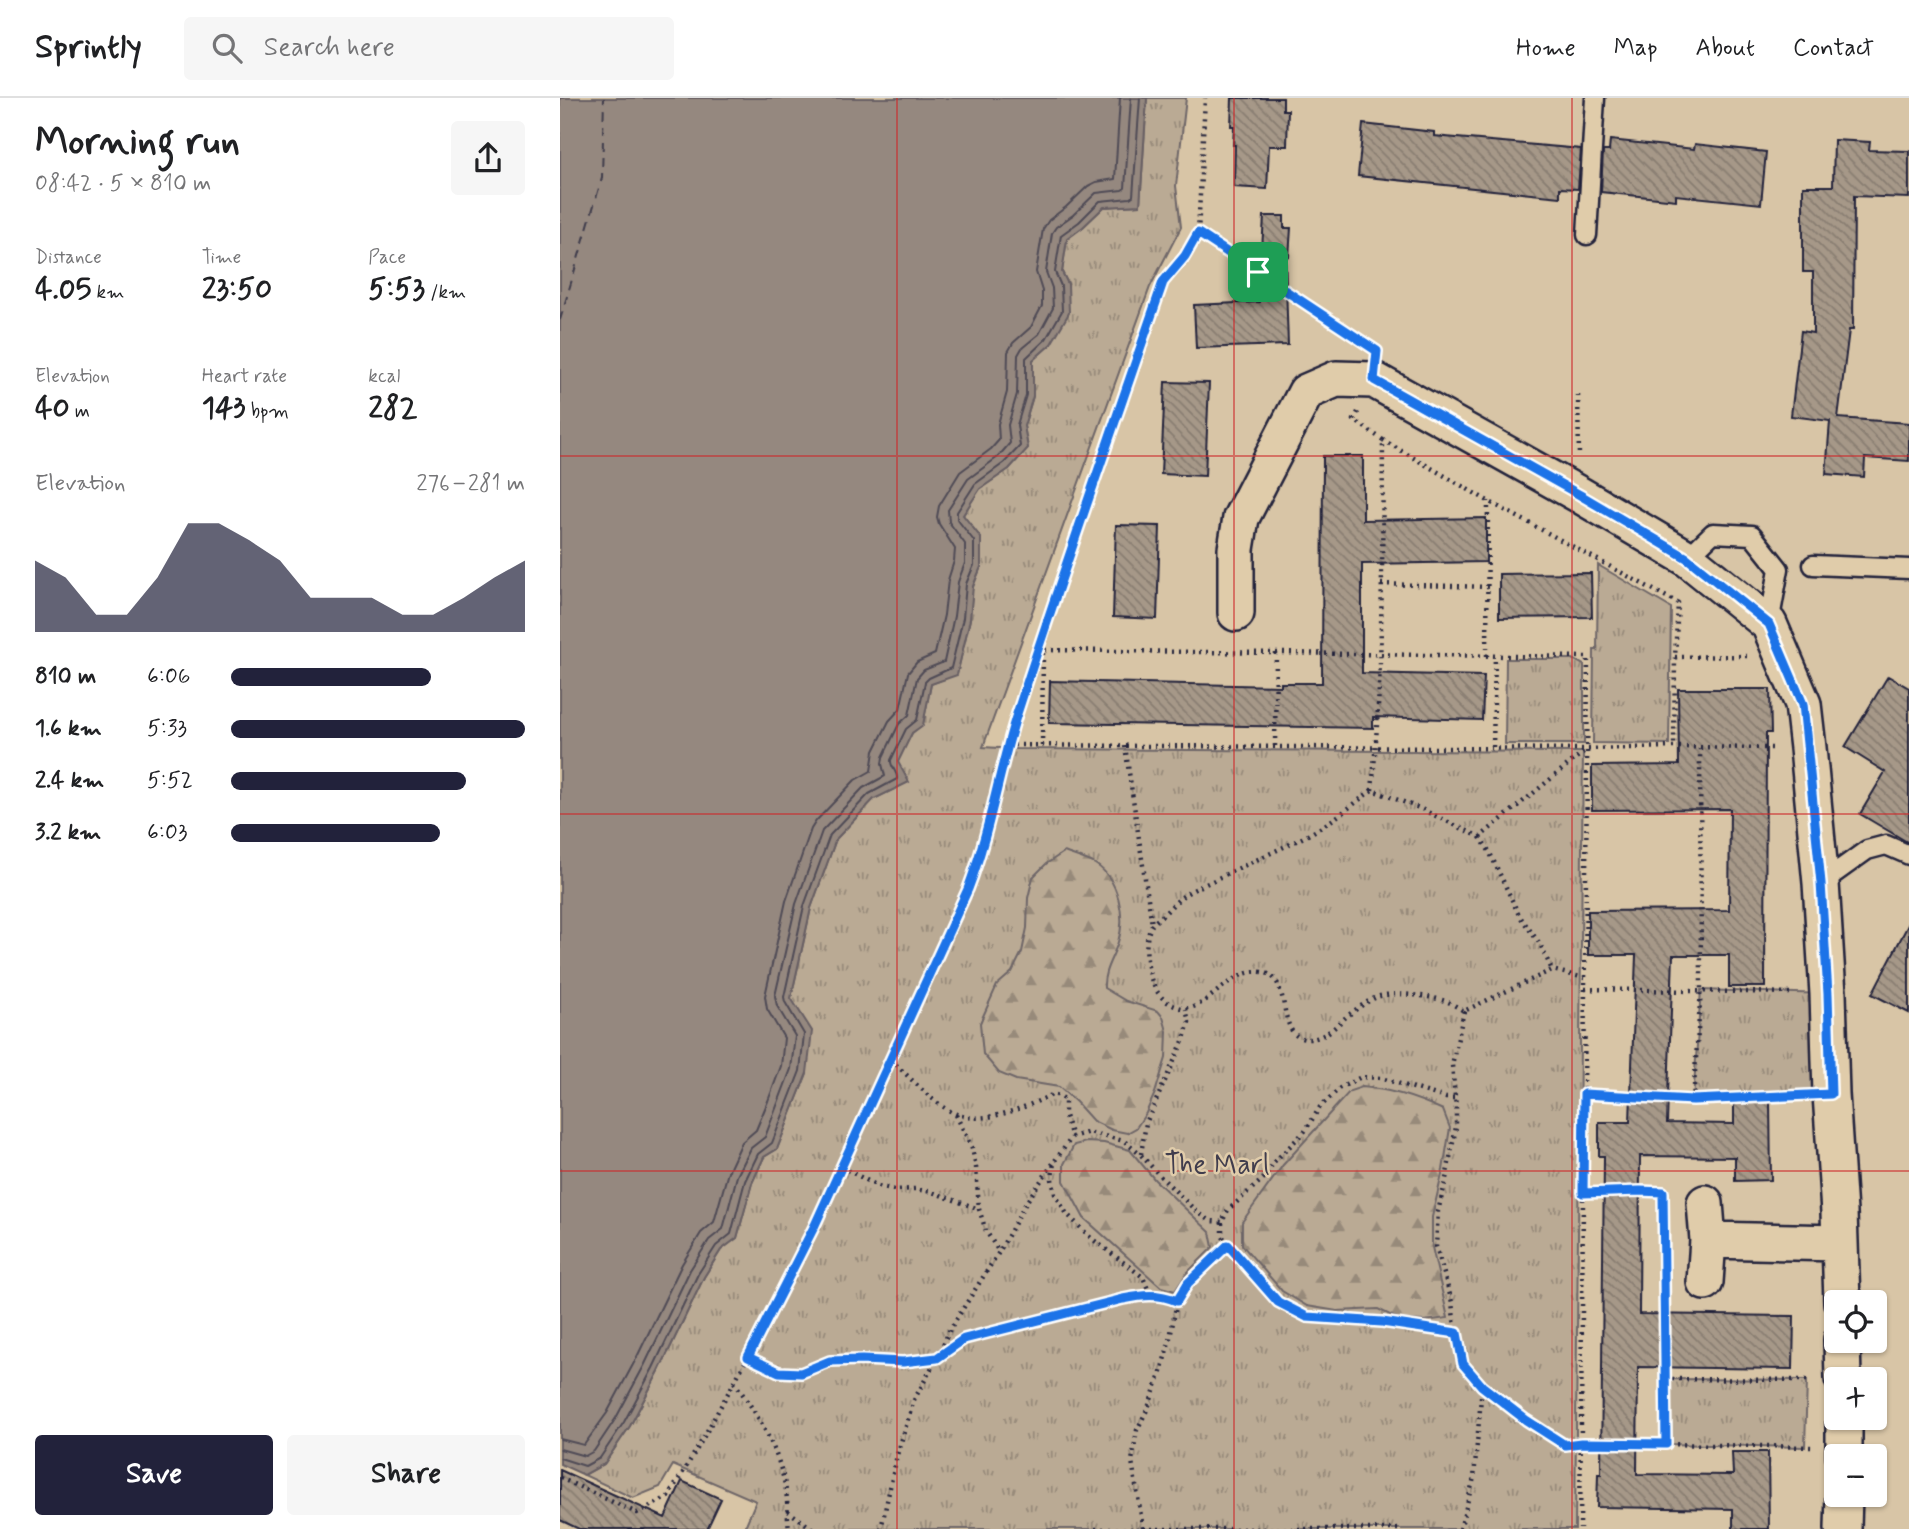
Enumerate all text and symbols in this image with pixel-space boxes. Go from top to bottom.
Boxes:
search box [184,17,674,80]
text: Sprintly [35,26,142,70]
icon: search [208,29,246,67]
text: Search here [264,31,395,65]
text: Home [1516,33,1576,64]
text: Map [1614,33,1658,64]
text: About [1696,33,1755,64]
text: Contact [1793,33,1874,64]
text: Morning run [35,118,240,167]
button: share [451,121,525,195]
text: 08:42 · 5 × 810 m [35,169,211,199]
pin [1228,242,1288,302]
text: Distance [35,245,102,270]
text: Time [202,245,241,270]
text: Pace [368,245,406,270]
icon: arrive [1239,253,1277,291]
text: 4.05 [35,270,91,309]
text: 23:50 [202,270,272,309]
text: 5:53 [368,270,425,309]
text: km [91,280,124,305]
text: /km [425,280,466,305]
text: Elevation [35,364,110,389]
text: Heart rate [202,364,287,389]
text: kcal [368,364,400,389]
text: 40 [35,389,70,428]
text: 143 [202,389,246,428]
text: 282 [368,389,417,428]
text: m [70,399,90,424]
text: bpm [246,399,289,424]
text: Elevation [35,469,126,499]
text: 276–281 m [416,469,525,499]
text: 810 m [35,662,96,692]
text: 6:06 [147,662,191,692]
text: 1.6 km [35,714,102,744]
text: 5:33 [147,714,187,744]
text: 2.4 km [35,766,104,796]
text: 5:52 [147,766,193,796]
text: 3.2 km [35,818,101,848]
text: 6:03 [147,818,188,848]
park label: The Marl [1164,1147,1270,1184]
map controls [1824,1290,1887,1507]
button: locate [1824,1290,1887,1353]
button: + [1824,1367,1887,1430]
button: Save [35,1435,273,1515]
button: Share [287,1435,525,1515]
button: − [1824,1444,1887,1507]

